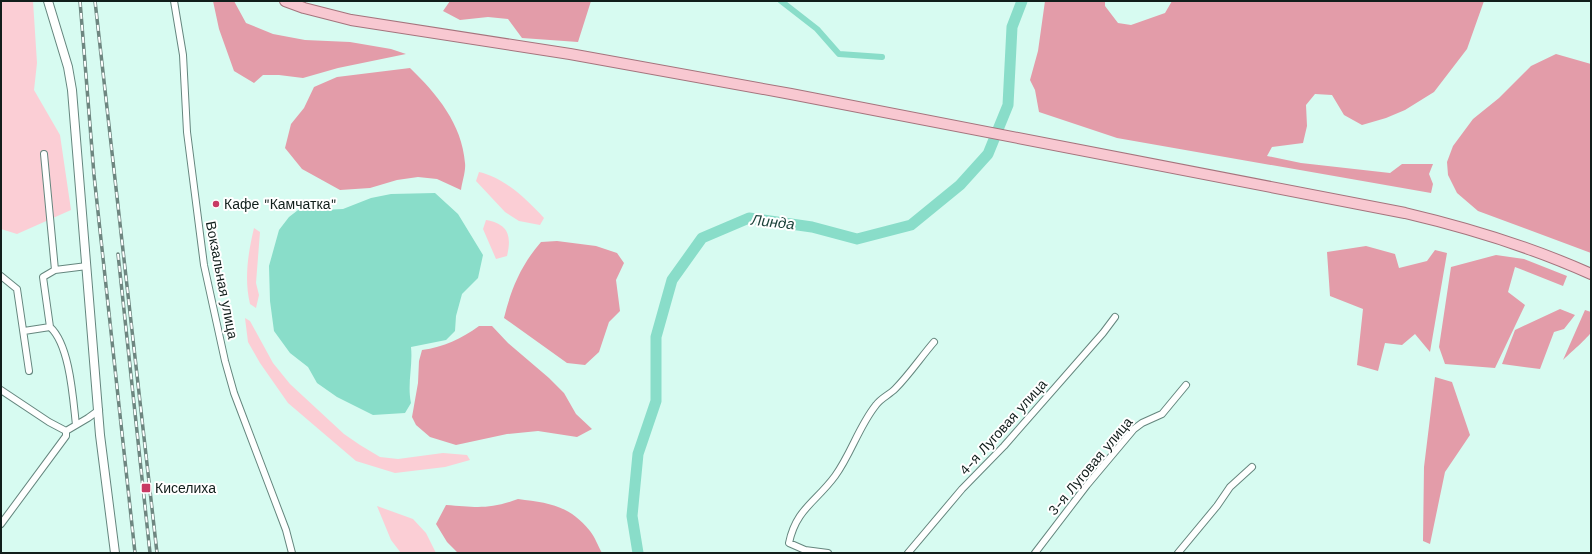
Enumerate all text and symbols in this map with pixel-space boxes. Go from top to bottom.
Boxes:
place label: Кафе "Камчатка" [224,196,336,212]
marker: Кафе "Камчатка" [211,199,221,209]
water label: Линда [749,211,796,233]
street label: Вокзальная улица [203,220,241,340]
street label: 4-я Луговая улица [956,376,1050,478]
street label: 3-я Луговая улица [1045,414,1136,518]
place label: Киселиха [155,480,216,496]
marker: Киселиха [140,482,152,494]

